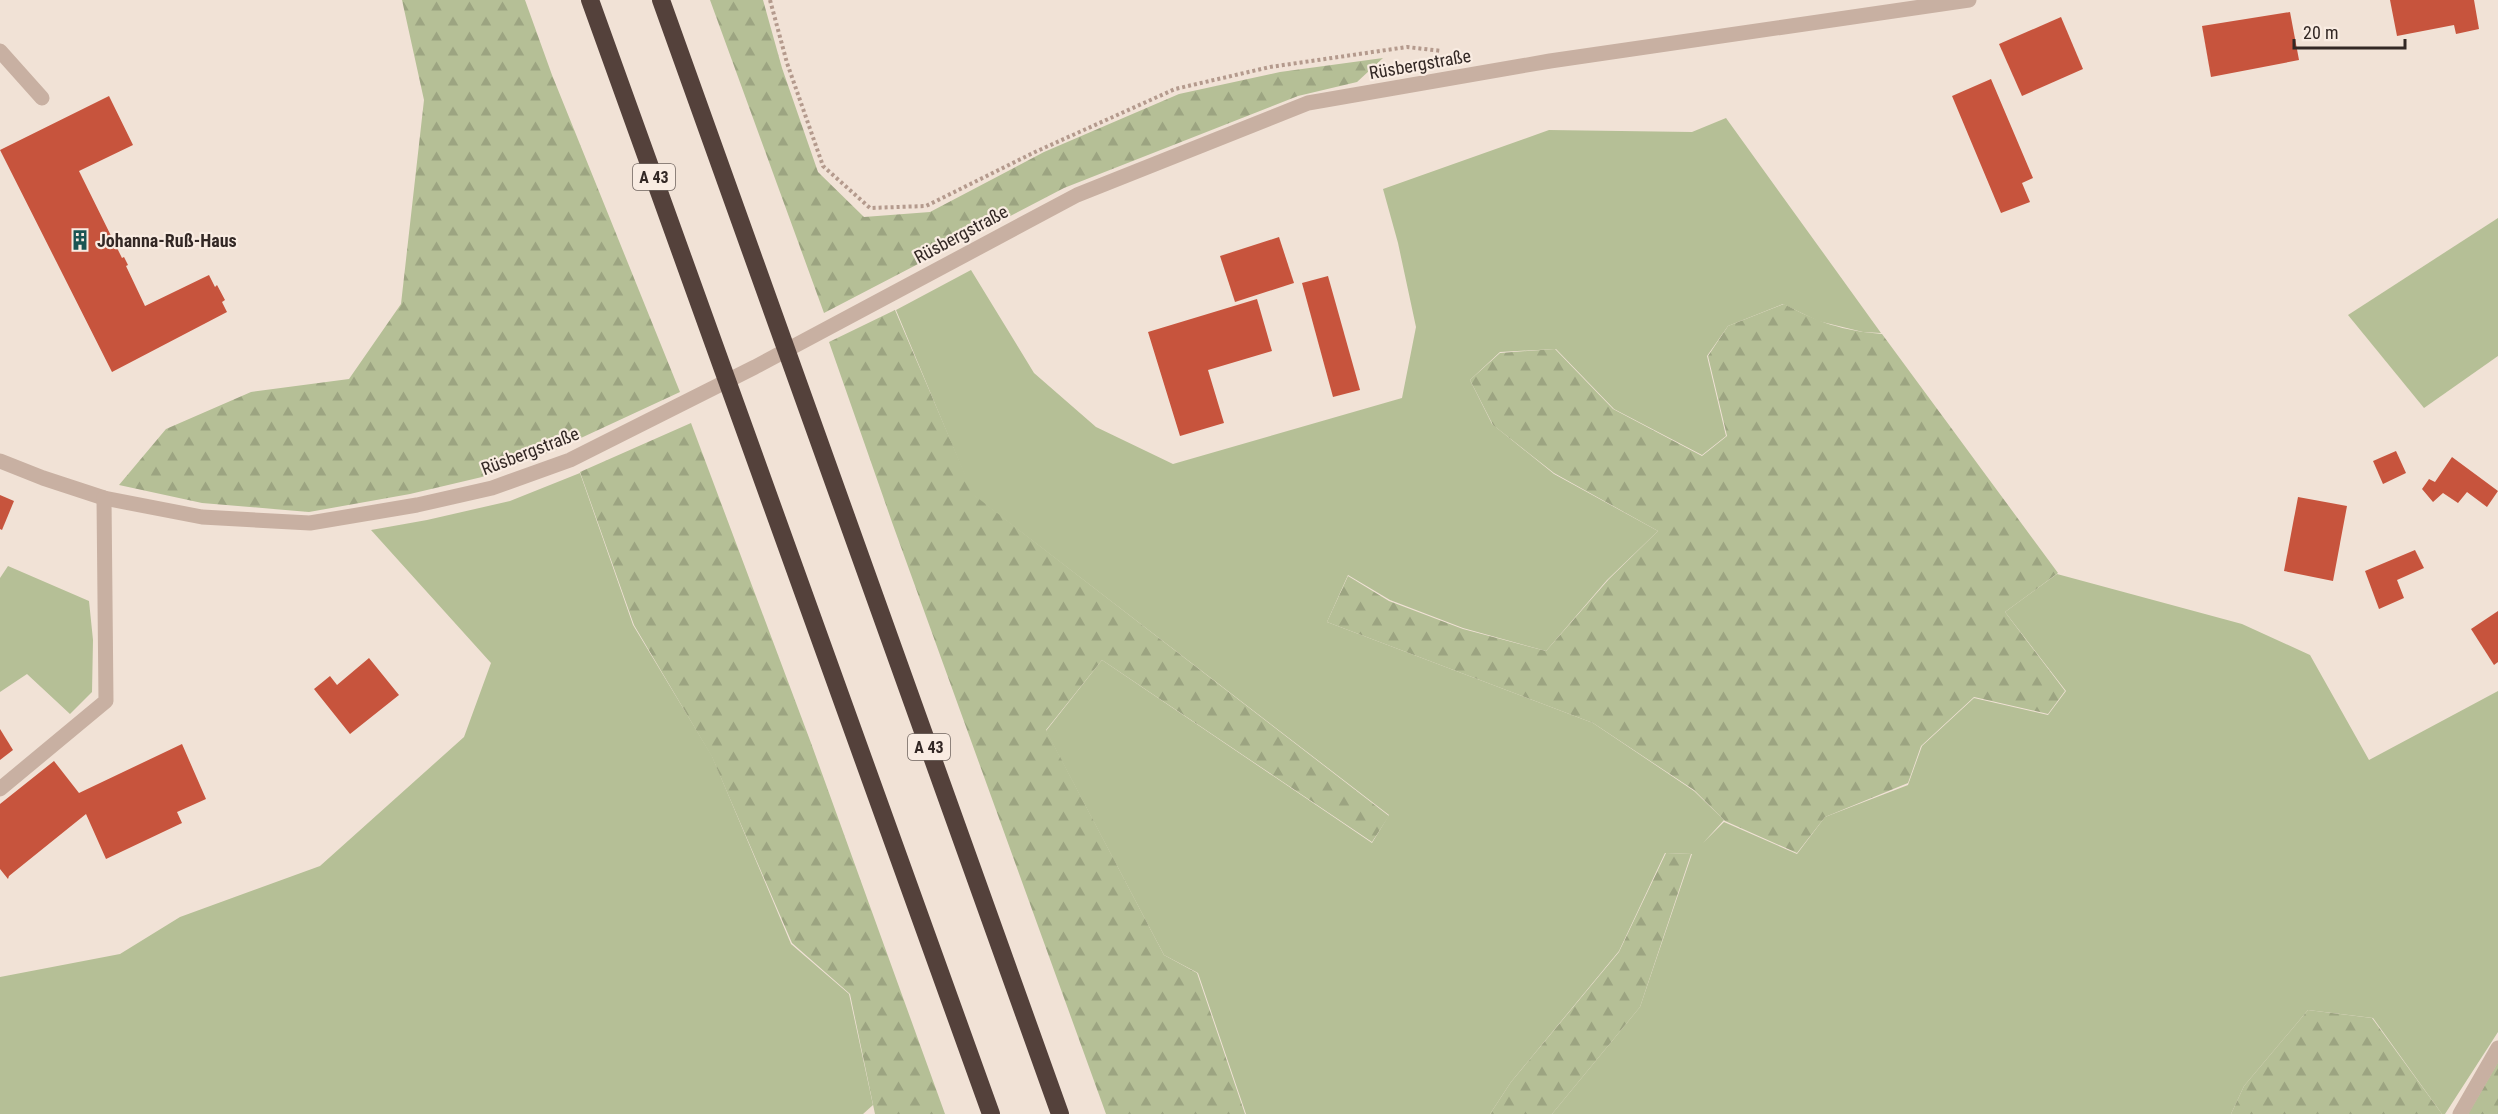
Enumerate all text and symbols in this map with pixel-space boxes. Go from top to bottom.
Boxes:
scale bar [2294,12,2405,50]
text: 20 m [2303,22,2338,43]
street label: Rüsbergstraße [1367,45,1473,83]
road number: A 43 [633,164,675,190]
street label: Rüsbergstraße [911,201,1011,267]
building icon: Johanna-Ruß-Haus [68,228,92,252]
place label: Johanna-Ruß-Haus [97,230,237,251]
street label: Rüsbergstraße [478,423,582,479]
road number: A 43 [908,734,950,760]

